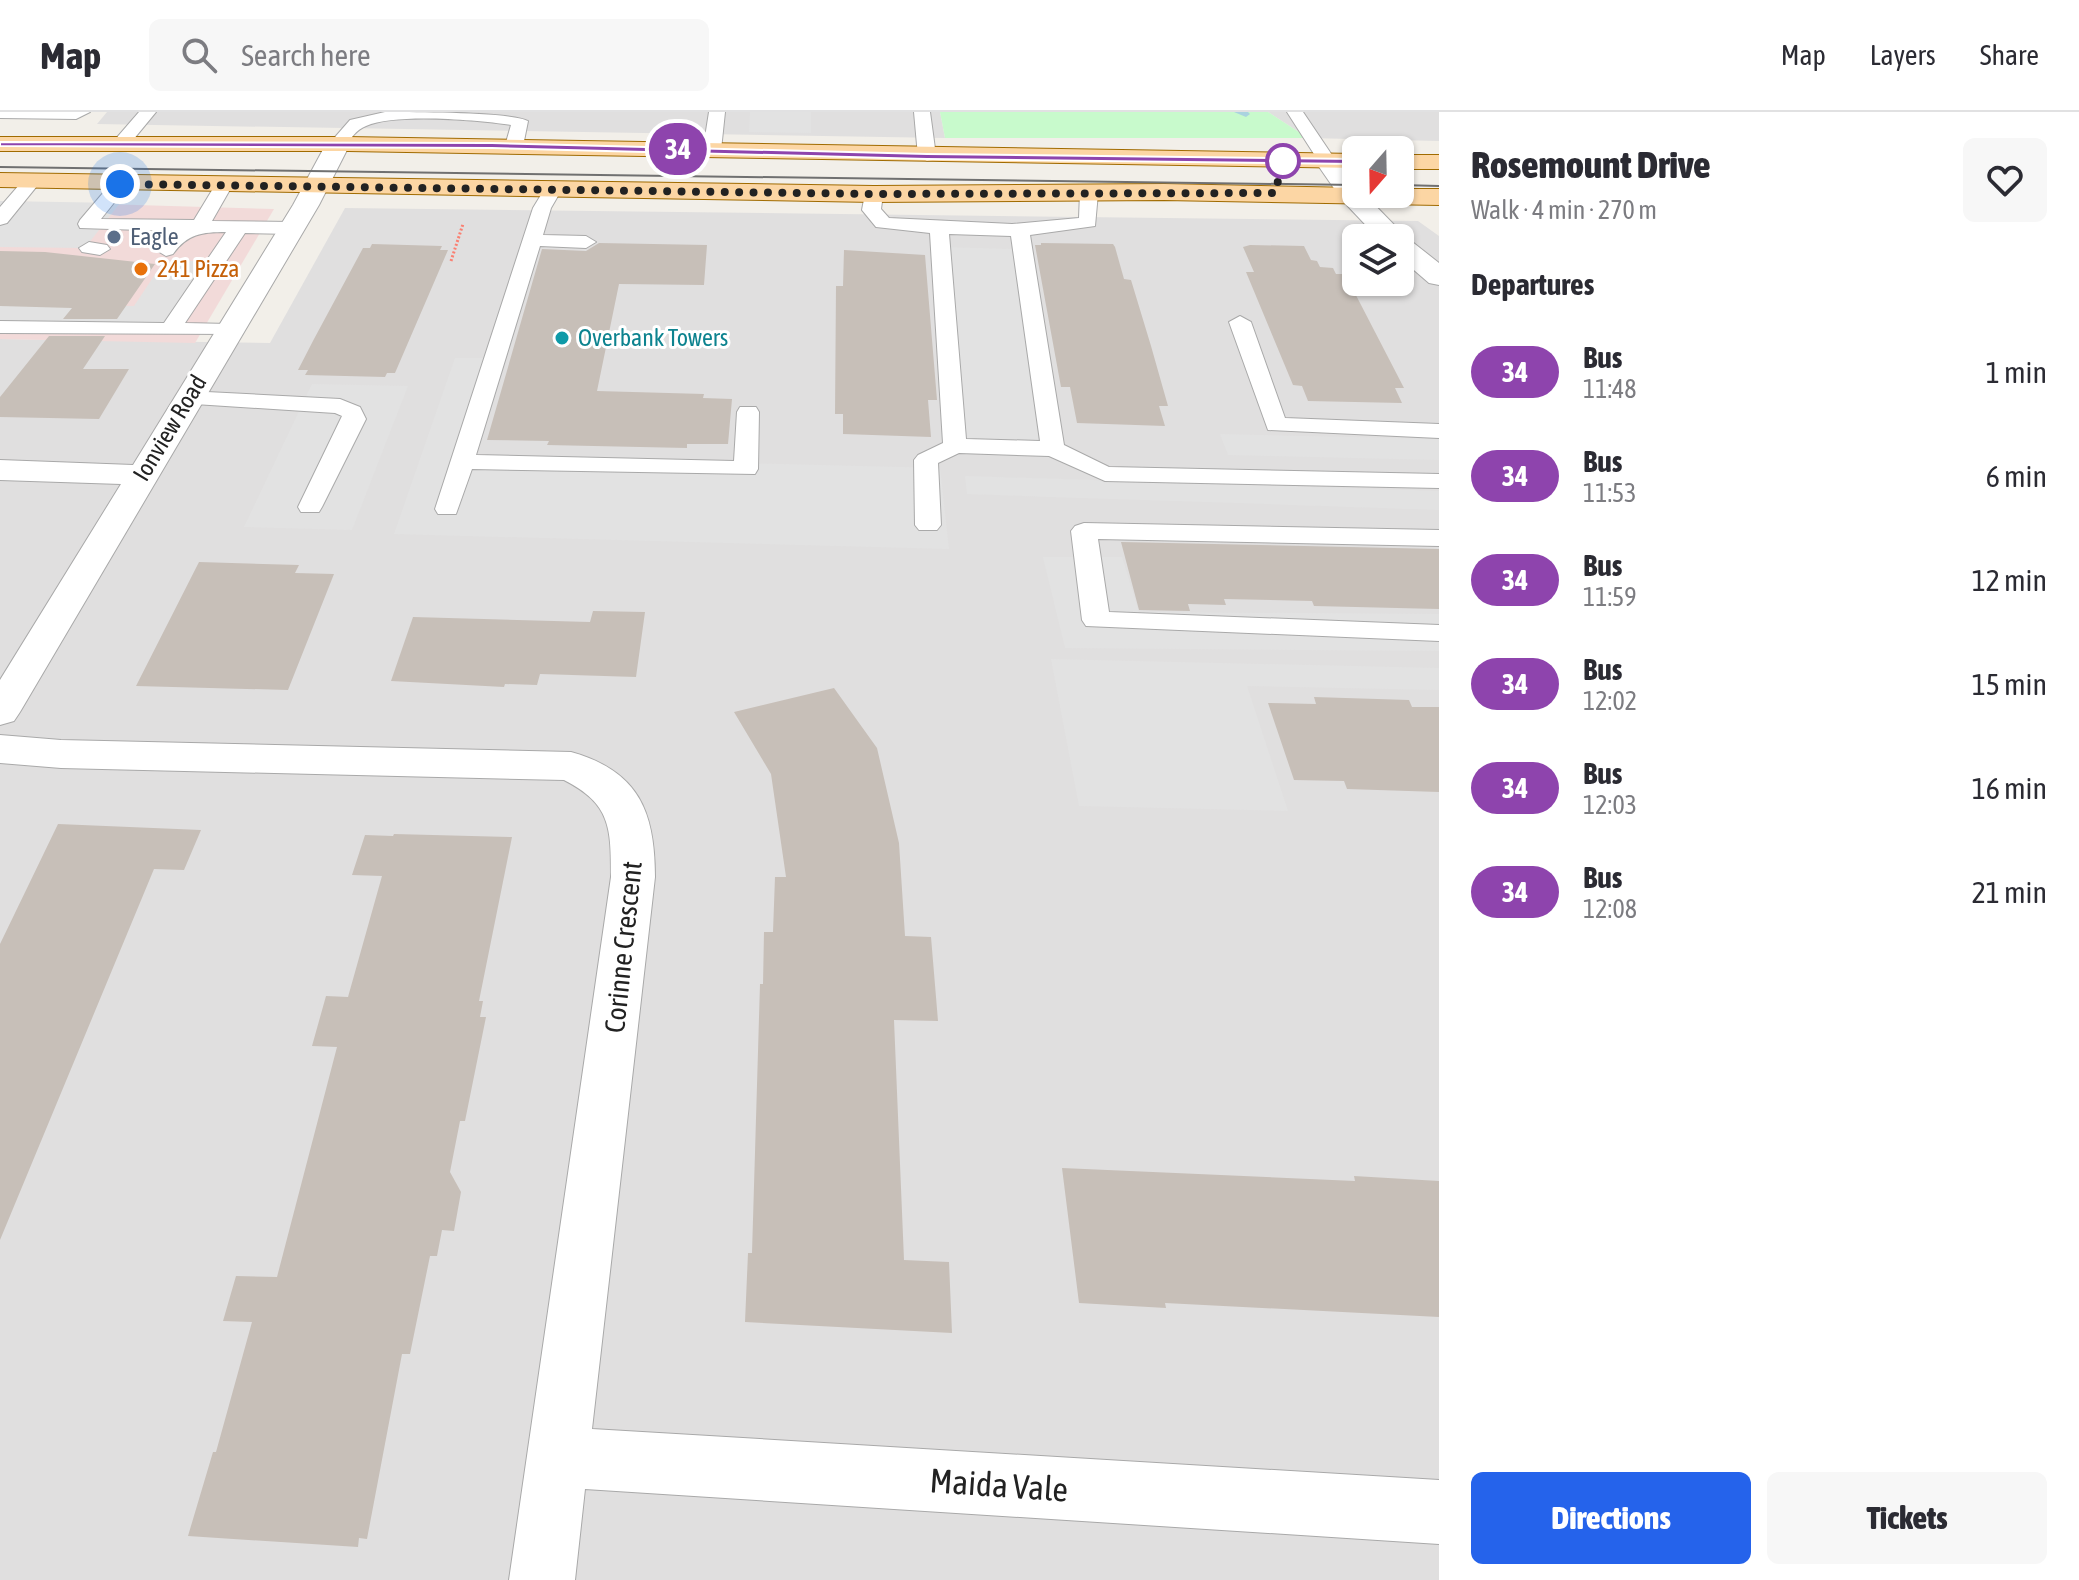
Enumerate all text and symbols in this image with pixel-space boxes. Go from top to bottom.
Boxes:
search box [149,19,709,91]
icon: search [177,33,221,77]
text: Map [40,34,101,77]
text: Search here [241,38,371,72]
text: Map [1781,39,1826,71]
text: Layers [1870,39,1936,71]
text: Share [1980,39,2039,71]
line badge: 34 [642,123,714,175]
text: 34 [665,133,691,165]
north arrow [1342,136,1414,208]
map controls [1342,136,1414,296]
button: heart [1963,138,2047,222]
text: Rosemount Drive [1471,143,1710,186]
unlabelled marker [1266,144,1300,178]
your location [100,164,140,204]
text: Walk · 4 min · 270 m [1471,195,1657,225]
place label: Eagle [130,223,179,250]
button: layers [1342,224,1414,296]
marker: Eagle [105,228,123,246]
place label: 241 Pizza [157,255,239,282]
marker: 241 Pizza [132,260,150,278]
text: Departures [1471,267,1594,301]
place label: Overbank Towers [578,324,728,351]
marker: Overbank Towers [553,329,571,347]
text: Bus [1583,340,1622,374]
text: 1 min [1986,355,2047,389]
text: 34 [1502,356,1528,388]
street label: Ionview Road [127,370,212,486]
text: 11:48 [1583,374,1637,404]
text: Bus [1583,444,1622,478]
text: 6 min [1986,459,2047,493]
text: 34 [1502,460,1528,492]
text: 11:53 [1583,478,1637,508]
text: Bus [1583,548,1622,582]
text: 12 min [1972,563,2047,597]
text: 34 [1502,564,1528,596]
text: 11:59 [1583,582,1637,612]
text: Bus [1583,652,1622,686]
text: 15 min [1972,667,2047,701]
text: 34 [1502,668,1528,700]
text: 12:02 [1583,686,1637,716]
text: Bus [1583,756,1622,790]
text: 16 min [1972,771,2047,805]
text: 34 [1502,772,1528,804]
text: 12:03 [1583,790,1637,820]
street label: Corinne Crescent [598,860,648,1034]
text: Bus [1583,860,1622,894]
text: 21 min [1972,875,2047,909]
text: 34 [1502,876,1528,908]
text: 12:08 [1583,894,1637,924]
street label: Maida Vale [929,1460,1070,1509]
button: Directions [1471,1472,1751,1564]
button: Tickets [1767,1472,2047,1564]

